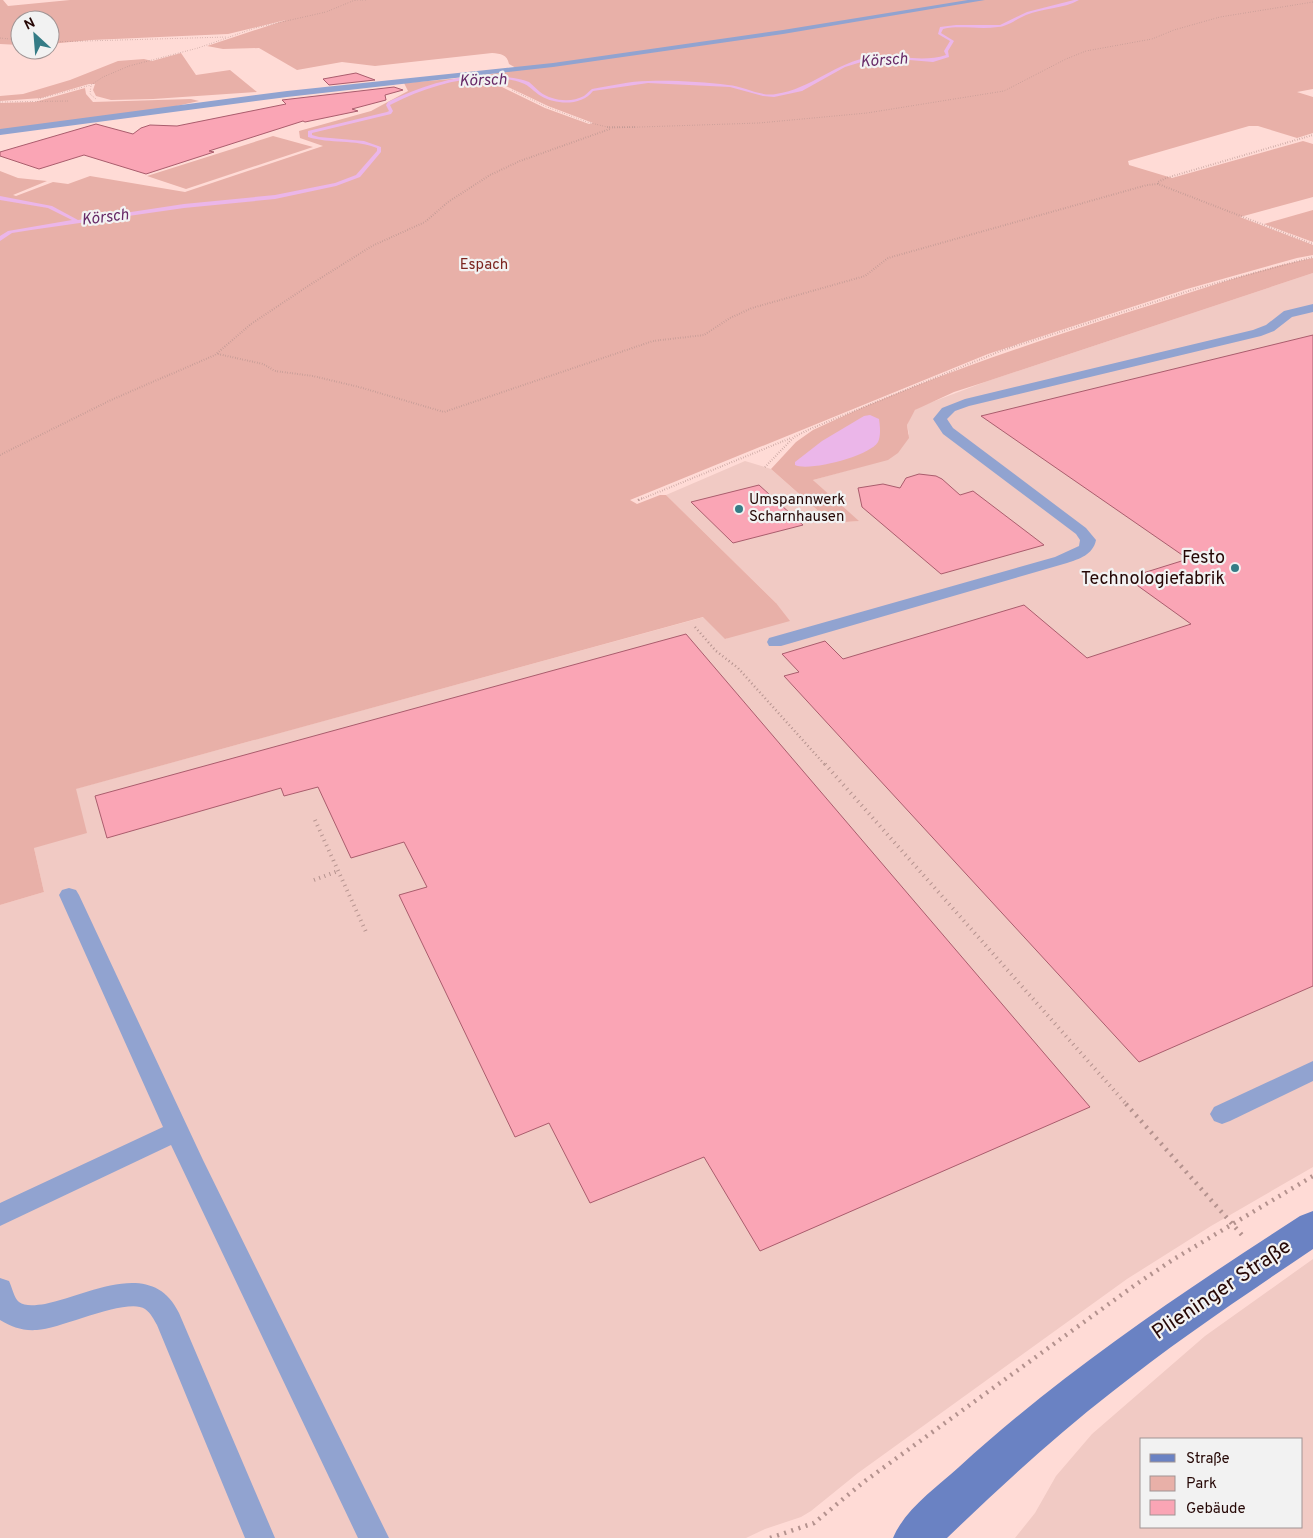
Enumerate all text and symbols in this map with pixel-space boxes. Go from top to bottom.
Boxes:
north arrow [10,10,60,60]
text: N [22,15,38,35]
water label: Körsch [860,49,909,73]
water label: Körsch [459,70,507,92]
water label: Körsch [80,205,130,231]
park label: Espach [460,256,508,275]
place label: Umspannwerk Scharnhausen [749,491,845,527]
marker: Umspannwerk Scharnhausen [733,503,745,515]
place label: Festo Technologiefabrik [1081,547,1225,591]
marker: Festo Technologiefabrik [1229,562,1241,574]
street label: Plieninger Straße [1147,1233,1297,1347]
legend [1140,1438,1303,1528]
text: Straße [1186,1450,1230,1469]
text: Park [1186,1475,1217,1494]
text: Gebäude [1186,1500,1246,1519]

